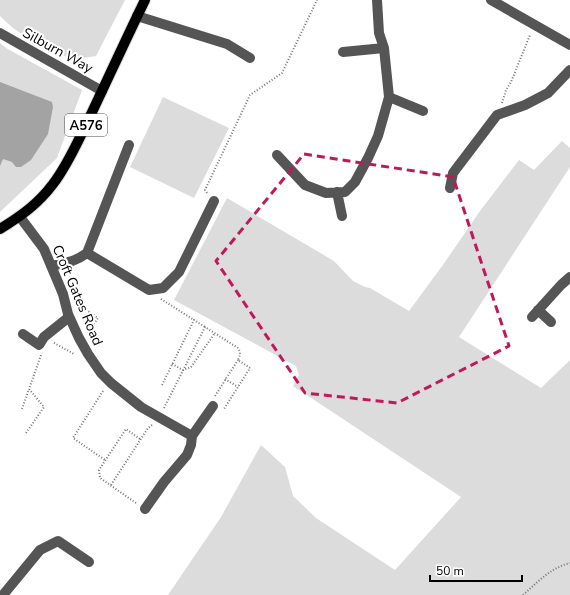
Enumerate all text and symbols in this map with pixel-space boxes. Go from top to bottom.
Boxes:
street label: Silburn Way [19,23,97,78]
road number: A576 [65,114,107,136]
street label: Croft Gates Road [48,242,107,348]
scale bar [430,557,522,583]
text: 50 m [436,563,464,579]

